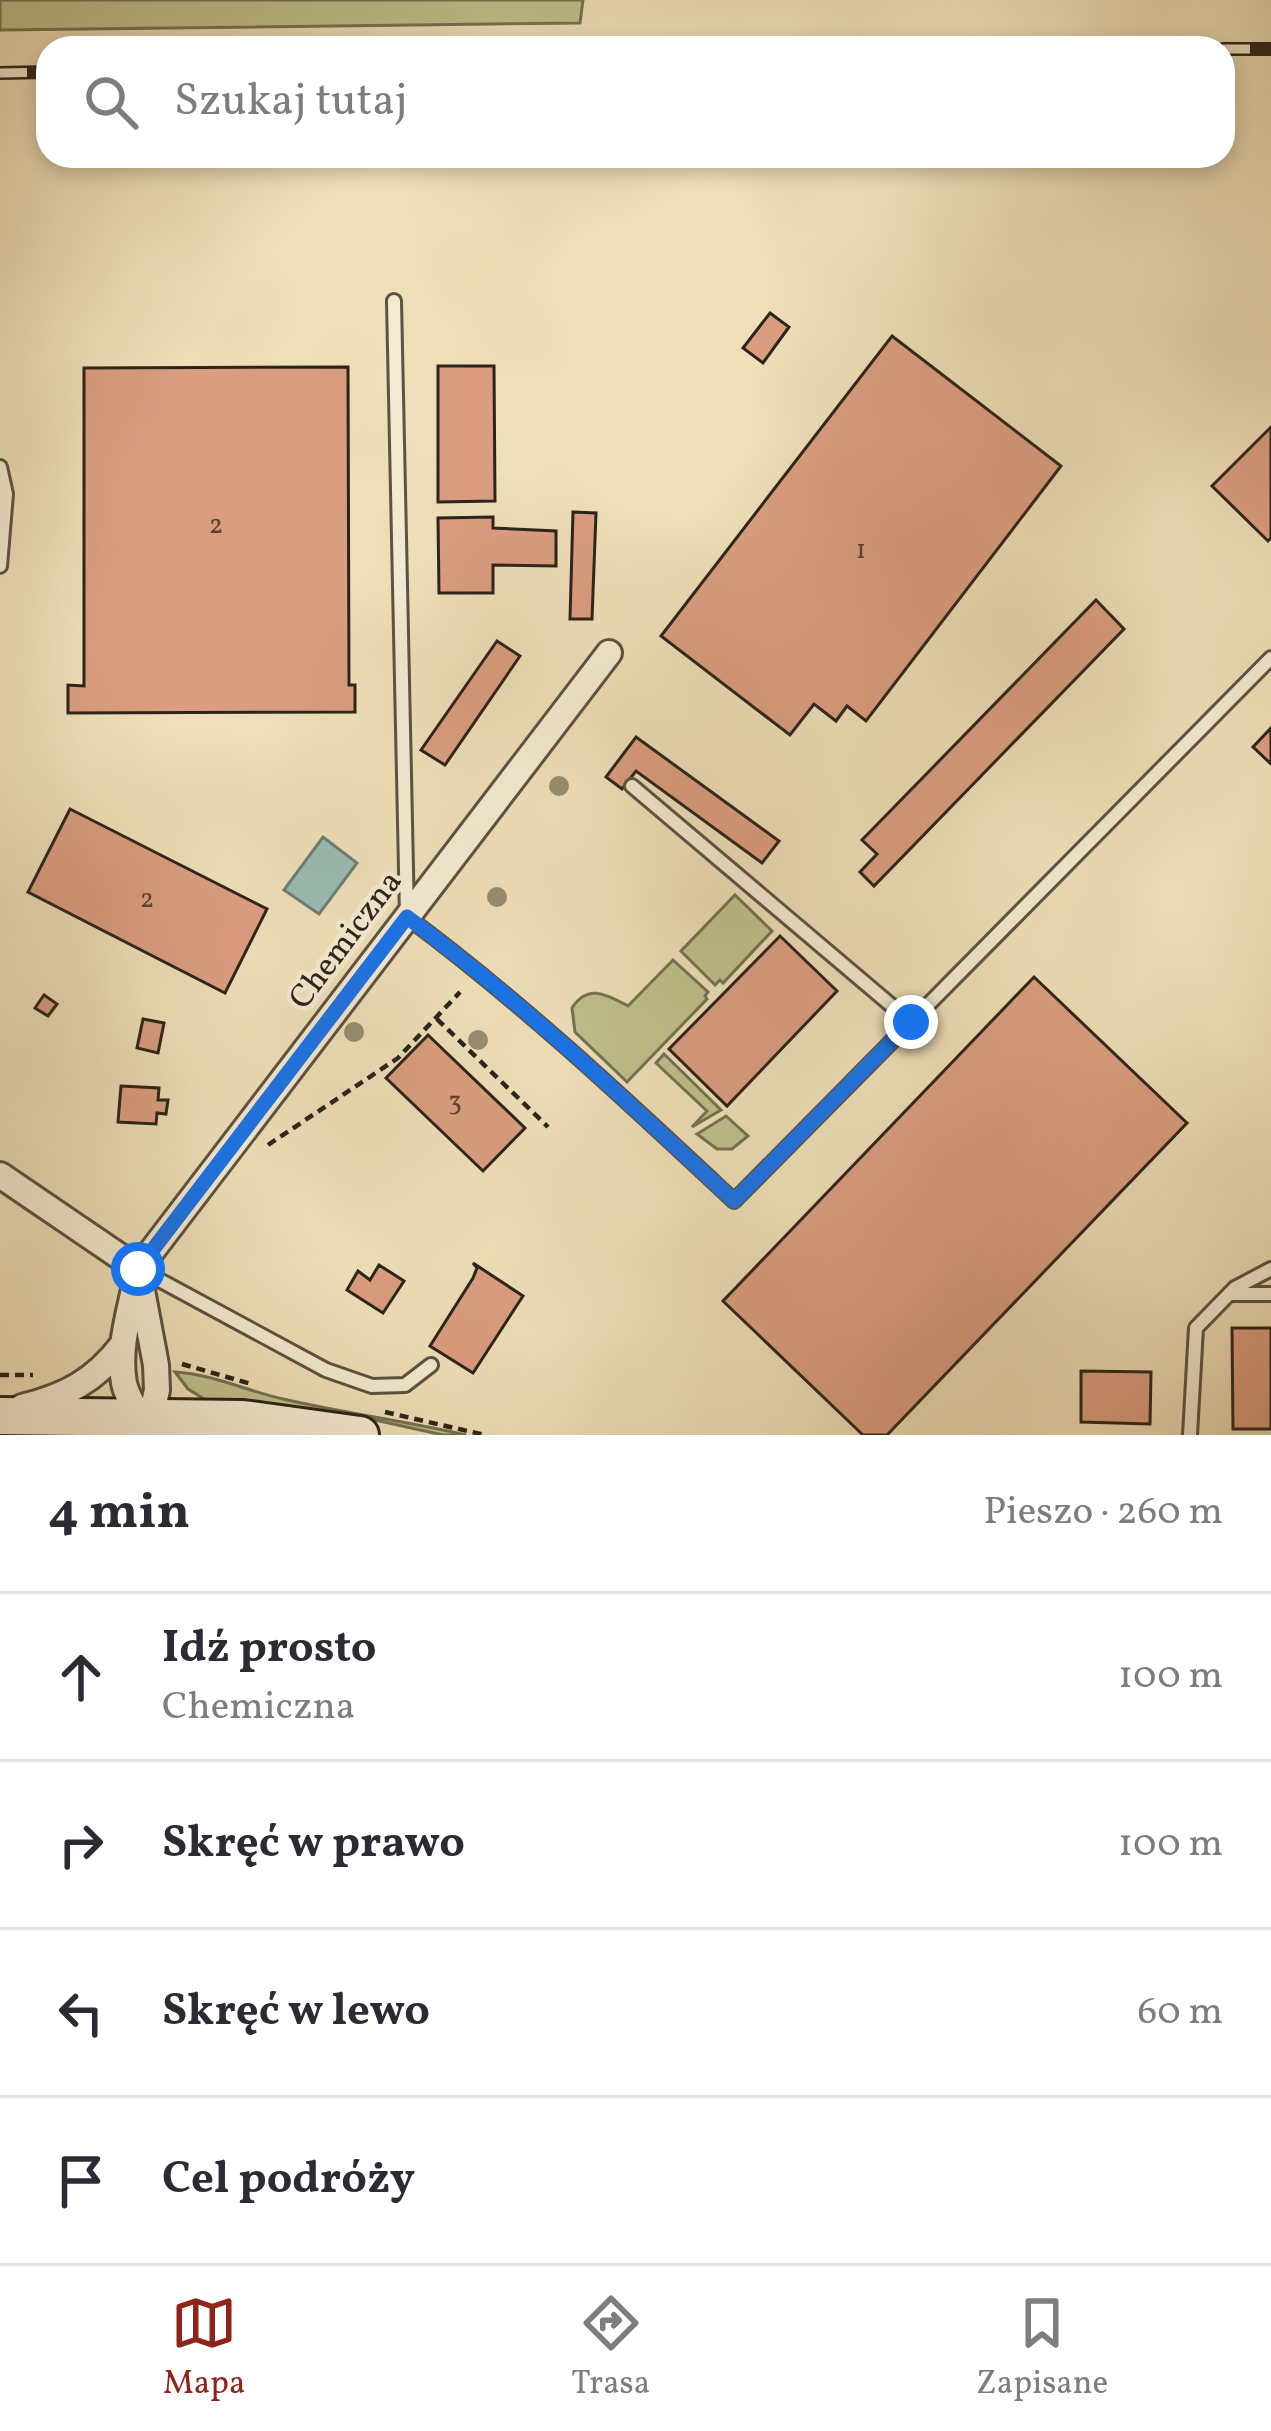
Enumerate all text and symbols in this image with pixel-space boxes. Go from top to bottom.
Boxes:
search box [36,36,1235,168]
icon: search [78,69,144,135]
text: Szukaj tutaj [174,71,408,134]
house number: 2 [209,507,223,545]
house number: 1 [856,532,866,570]
street label: Chemiczna [279,862,415,1020]
house number: 2 [140,881,154,919]
route end [884,995,938,1049]
house number: 3 [448,1084,462,1122]
route start [111,1242,165,1296]
text: 4 min [48,1478,190,1549]
text: Pieszo · 260 m [983,1486,1223,1540]
text: Idź prosto [162,1618,377,1681]
icon: ahead [48,1644,114,1710]
text: 100 m [1118,1650,1223,1704]
text: Chemiczna [162,1681,355,1735]
icon: right [48,1812,114,1878]
text: Skręć w prawo [162,1813,465,1876]
text: 100 m [1118,1818,1223,1872]
icon: left [48,1980,114,2046]
text: Skręć w lewo [162,1981,430,2044]
text: 60 m [1138,1986,1223,2040]
icon: arrive [48,2148,114,2214]
text: Cel podróży [162,2149,415,2212]
tab: Mapa [163,2290,245,2408]
tab: Trasa [571,2290,650,2408]
tab: Zapisane [976,2290,1108,2408]

